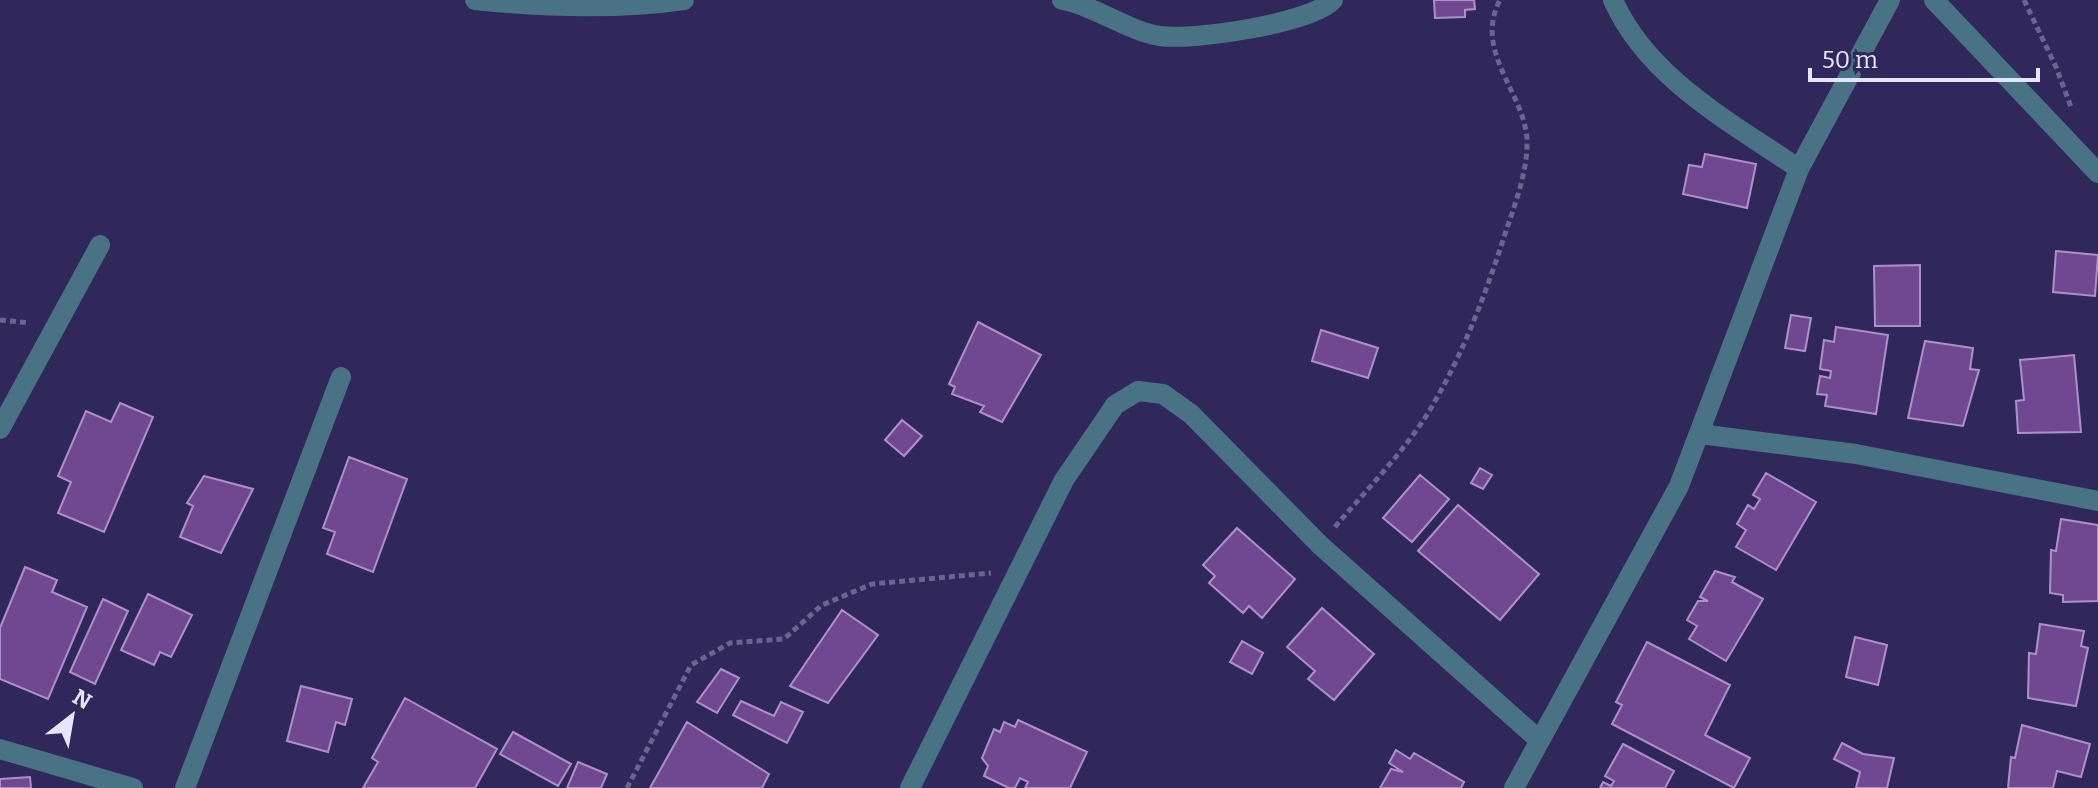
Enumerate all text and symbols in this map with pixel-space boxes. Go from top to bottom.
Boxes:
scale bar [1810,32,2038,82]
text: 50 m [1822,46,1878,74]
north arrow [32,676,112,756]
text: N [68,683,96,715]

